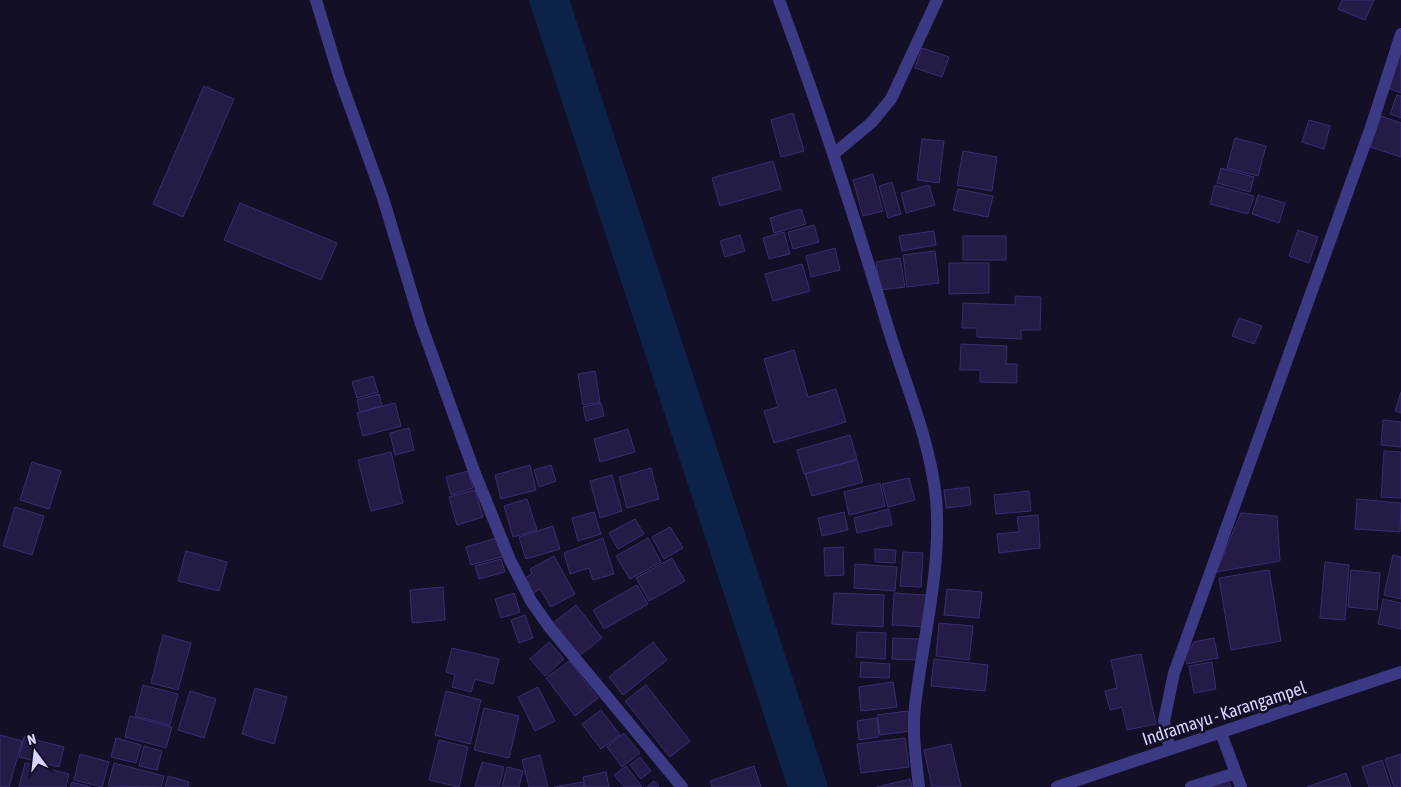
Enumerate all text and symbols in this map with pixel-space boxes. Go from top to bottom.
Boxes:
street label: Indramayu - Karangampel [1139,677,1309,749]
north arrow [10,727,60,777]
text: N [26,731,38,748]

